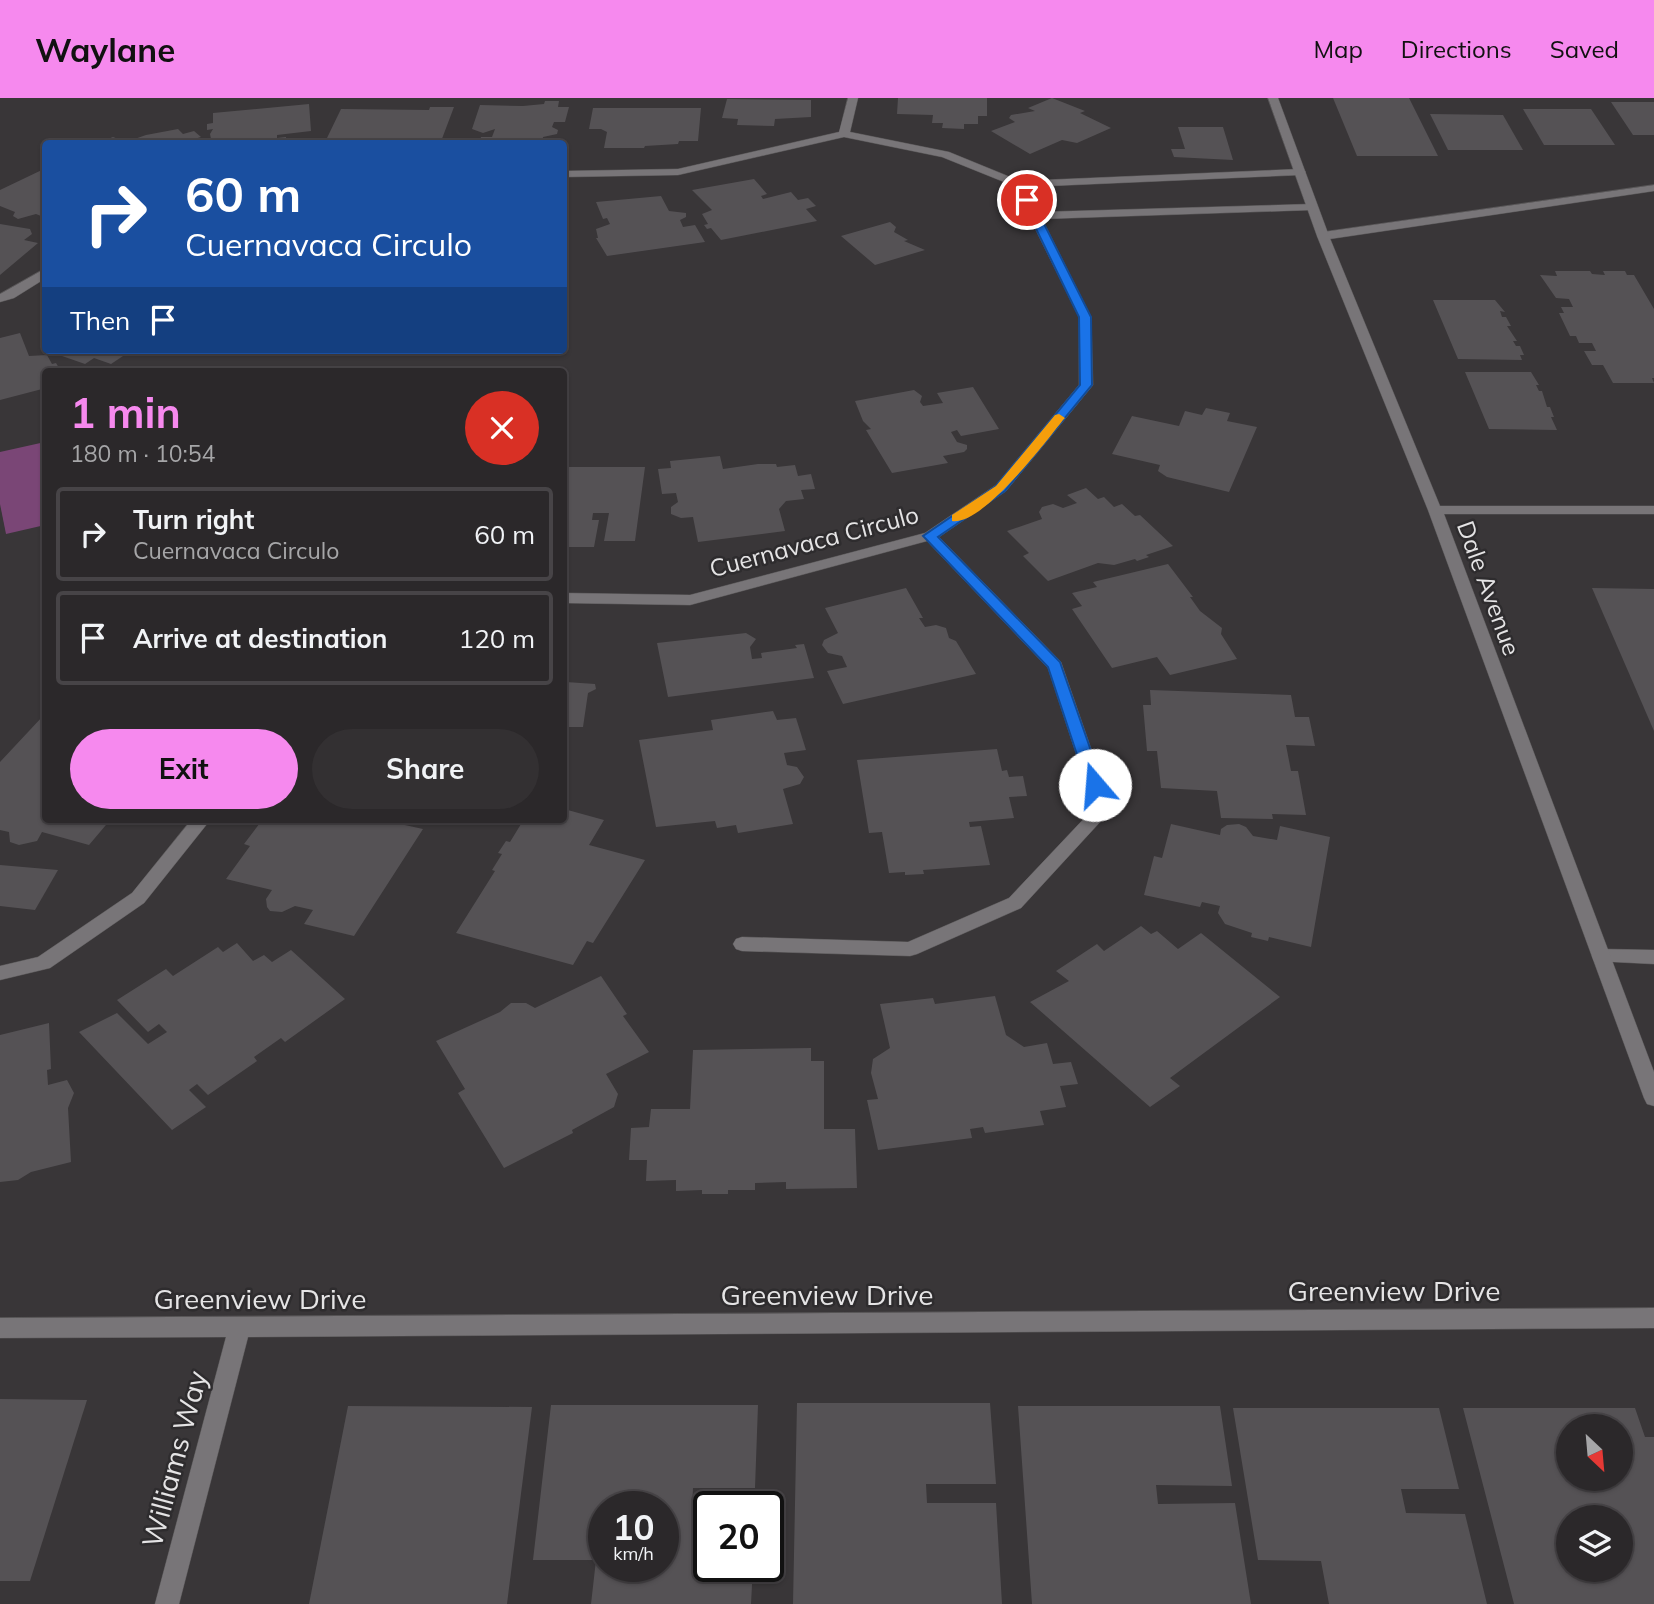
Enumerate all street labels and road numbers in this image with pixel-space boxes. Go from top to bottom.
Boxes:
street label: Cuernavaca Circulo [706,499,922,583]
street label: Dale Avenue [1451,517,1527,659]
street label: Greenview Drive [1287,1273,1501,1308]
street label: Greenview Drive [720,1277,934,1312]
street label: Greenview Drive [153,1281,367,1316]
street label: Williams Way [134,1367,214,1551]

